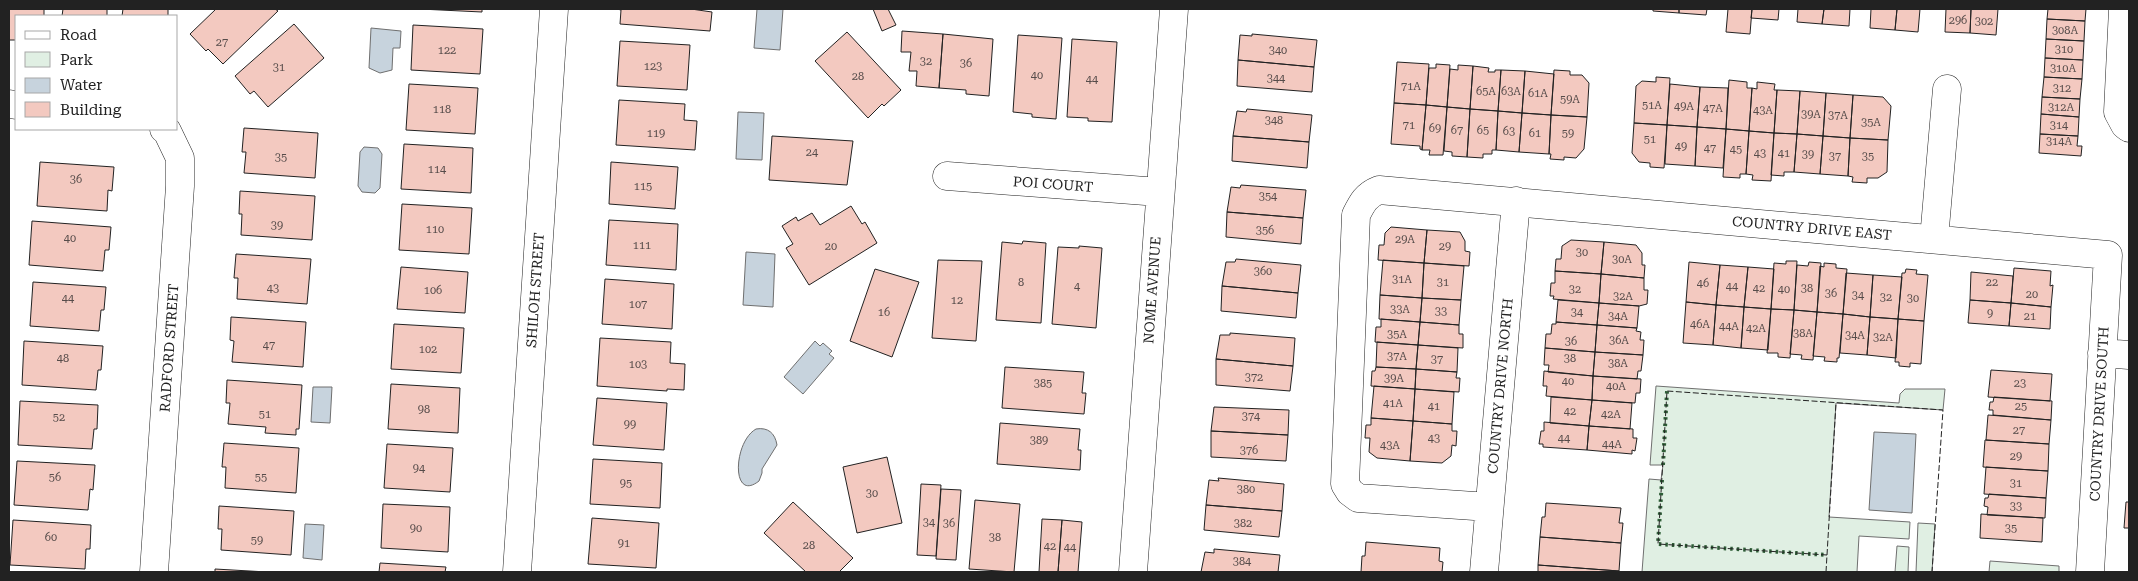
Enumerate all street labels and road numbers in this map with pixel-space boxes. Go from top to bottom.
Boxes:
street label: POI COURT [1012,173,1094,195]
street label: COUNTRY DRIVE EAST [1731,213,1893,243]
street label: SHILOH STREET [523,232,547,348]
street label: NOME AVENUE [1140,236,1164,344]
street label: RADFORD STREET [157,283,181,413]
street label: COUNTRY DRIVE NORTH [1484,297,1516,474]
street label: COUNTRY DRIVE SOUTH [2086,326,2112,502]

